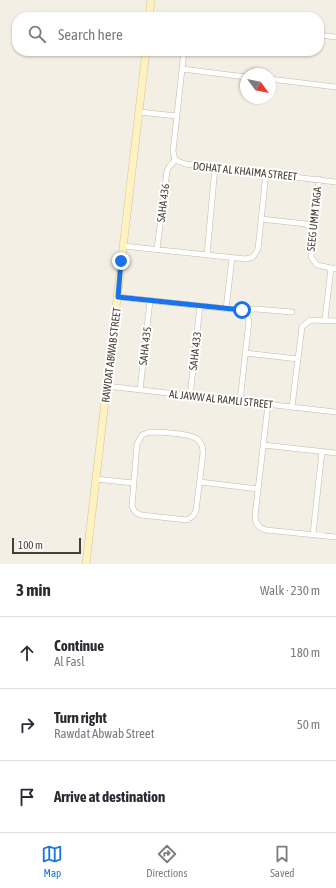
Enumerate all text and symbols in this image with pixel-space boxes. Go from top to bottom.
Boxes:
search box [12,12,324,56]
icon: search [26,23,48,45]
text: Search here [58,26,123,43]
north arrow [240,68,276,104]
street label: DOHAT AL KHAIMA STREET [192,160,298,182]
street label: SAHA 436 [155,183,171,223]
street label: SEEG UMM TAGA [305,185,323,252]
route end [112,252,130,270]
route start [233,301,251,319]
street label: RAWDAT ABWAB STREET [99,307,123,403]
street label: SAHA 435 [137,326,153,366]
street label: SAHA 433 [187,331,203,371]
street label: AL JAWW AL RAMLI STREET [168,388,274,410]
scale bar [12,536,81,555]
text: 100 m [18,539,43,551]
text: 3 min [16,580,51,600]
text: Walk · 230 m [260,583,320,598]
text: Continue [54,637,104,654]
icon: ahead [16,642,38,664]
text: 180 m [291,645,320,660]
text: Al Fasl [54,654,85,669]
text: Turn right [54,709,107,726]
icon: right [16,714,38,736]
text: 50 m [297,717,320,732]
text: Rawdat Abwab Street [54,726,154,741]
icon: arrive [16,786,38,808]
text: Arrive at destination [54,788,165,805]
tab: Map [41,843,63,879]
tab: Directions [146,843,187,879]
tab: Saved [270,843,295,879]

